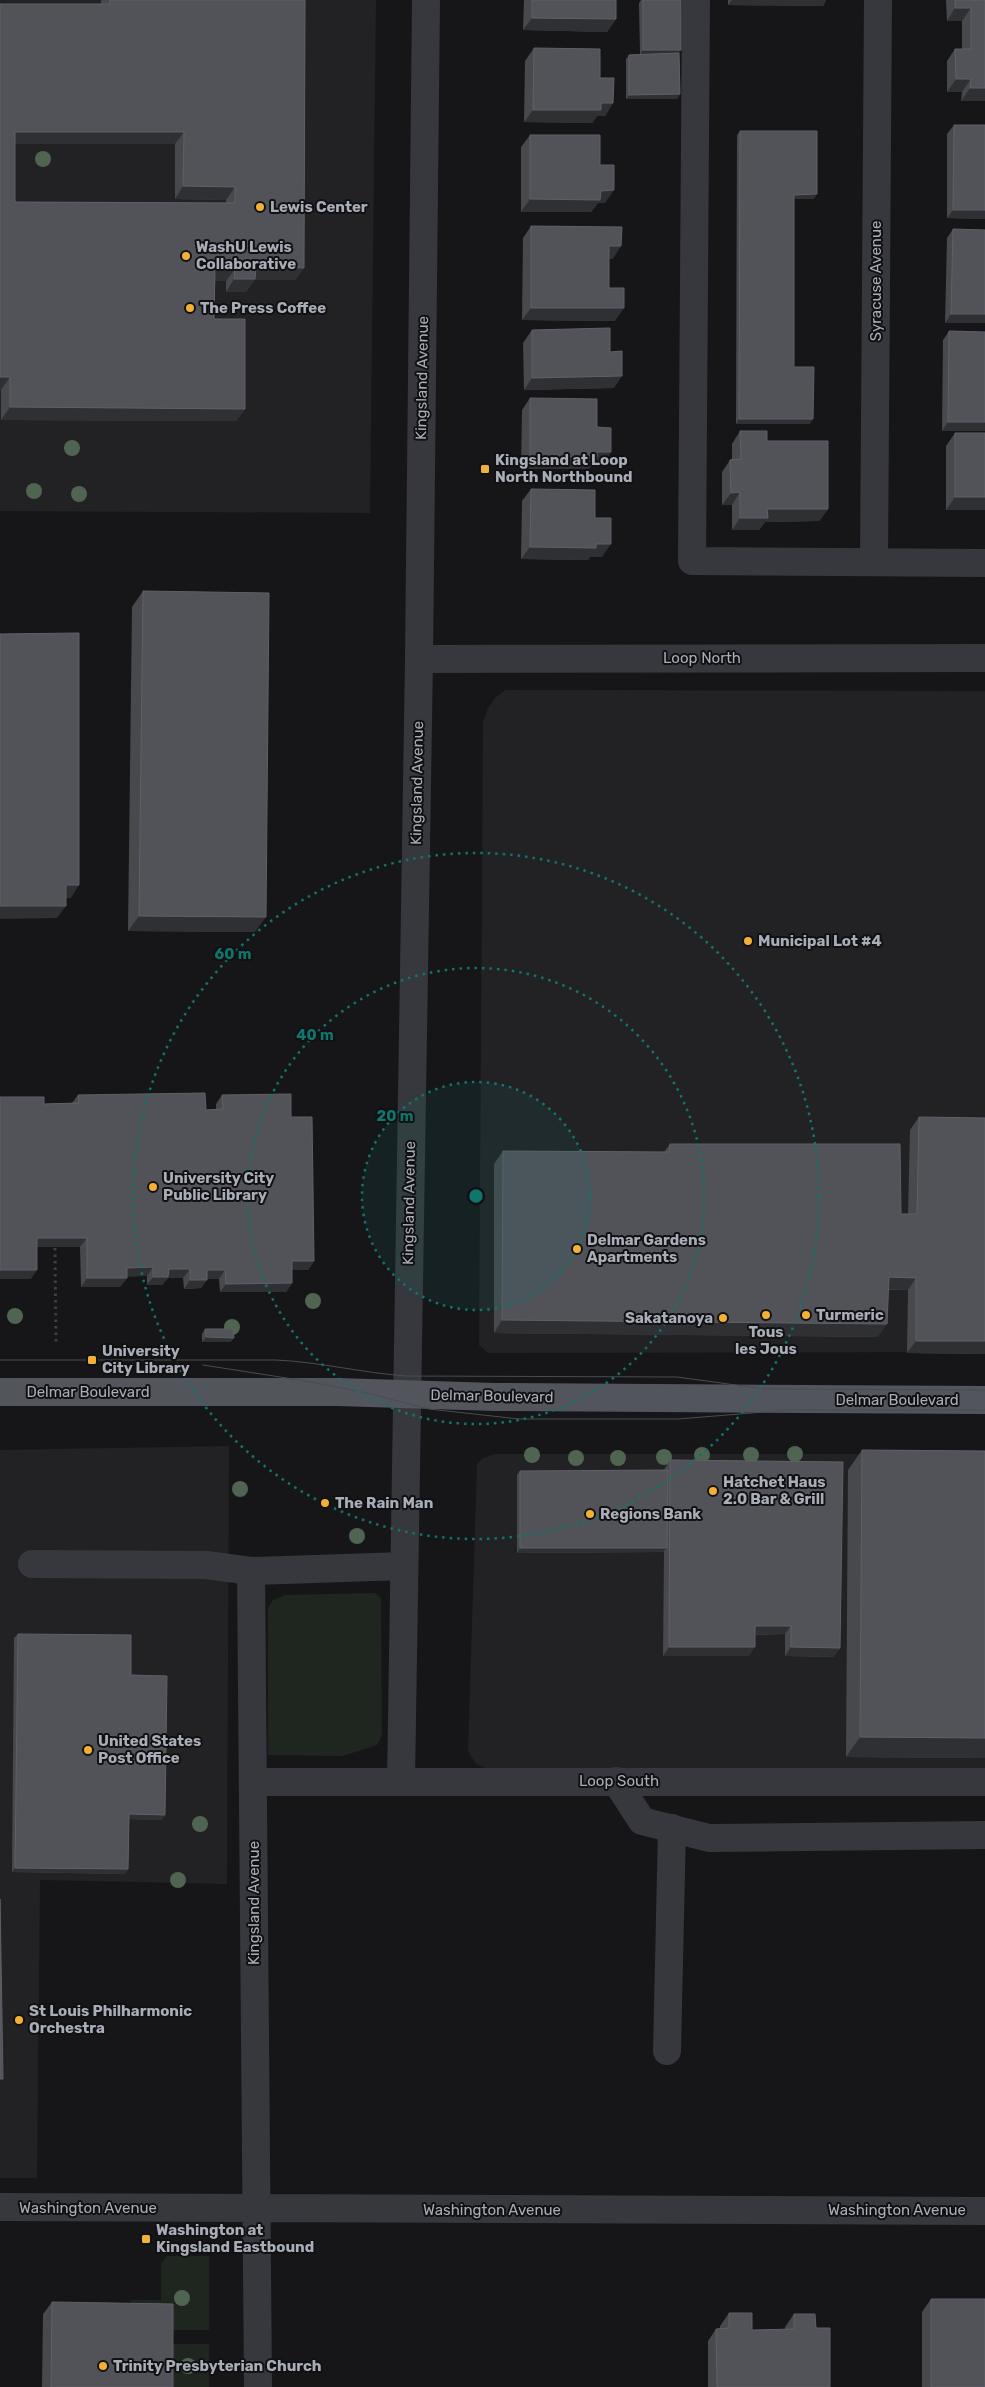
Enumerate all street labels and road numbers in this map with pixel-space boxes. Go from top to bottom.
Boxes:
street label: Syracuse Avenue [867,221,885,341]
street label: Kingsland Avenue [412,316,432,440]
street label: Loop North [663,649,741,667]
street label: Kingsland Avenue [407,721,427,845]
street label: Kingsland Avenue [399,1141,419,1265]
street label: Delmar Boulevard [26,1383,150,1401]
street label: Delmar Boulevard [430,1386,554,1406]
street label: Delmar Boulevard [835,1391,959,1409]
street label: Loop South [579,1772,659,1790]
street label: Kingsland Avenue [245,1841,263,1965]
street label: Washington Avenue [19,2199,157,2217]
street label: Washington Avenue [423,2201,561,2219]
street label: Washington Avenue [828,2201,966,2219]

